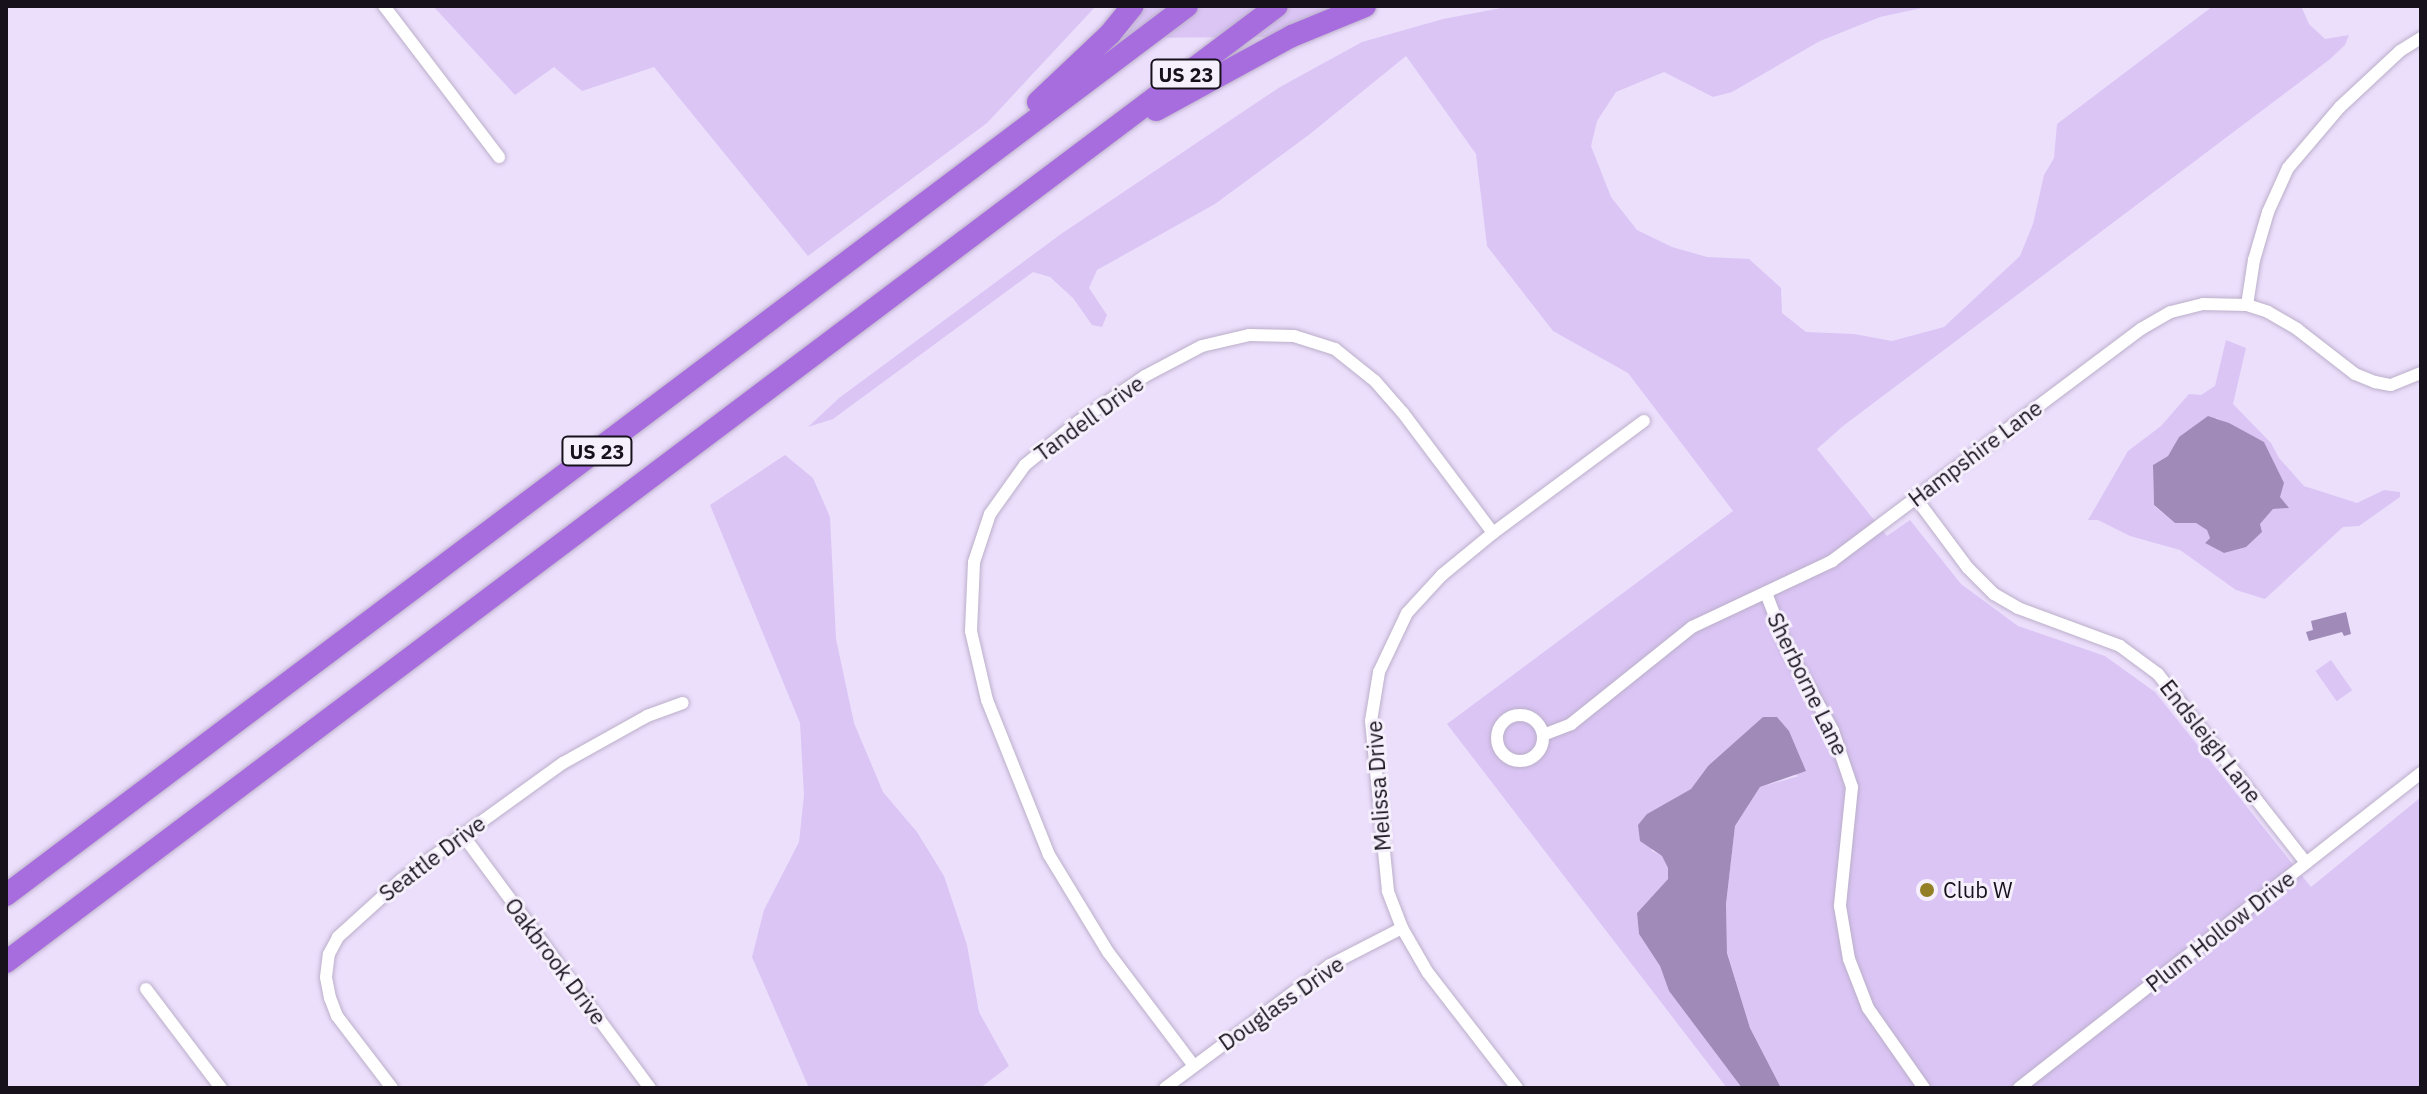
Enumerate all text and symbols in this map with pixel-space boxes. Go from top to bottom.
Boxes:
road number: US 23 [1150,58,1222,90]
street label: Tandell Drive [1029,370,1149,466]
street label: Hampshire Lane [1903,394,2047,512]
road number: US 23 [561,435,633,467]
street label: Sherborne Lane [1762,608,1854,760]
street label: Endsleigh Lane [2155,674,2267,808]
street label: Melissa Drive [1360,720,1396,852]
street label: Seattle Drive [374,809,490,907]
street label: Plum Hollow Drive [2140,865,2300,997]
place label: Club W [1943,877,2013,903]
marker: Club W [1918,881,1936,899]
street label: Oakbrook Drive [500,892,612,1030]
street label: Douglass Drive [1213,950,1349,1056]

